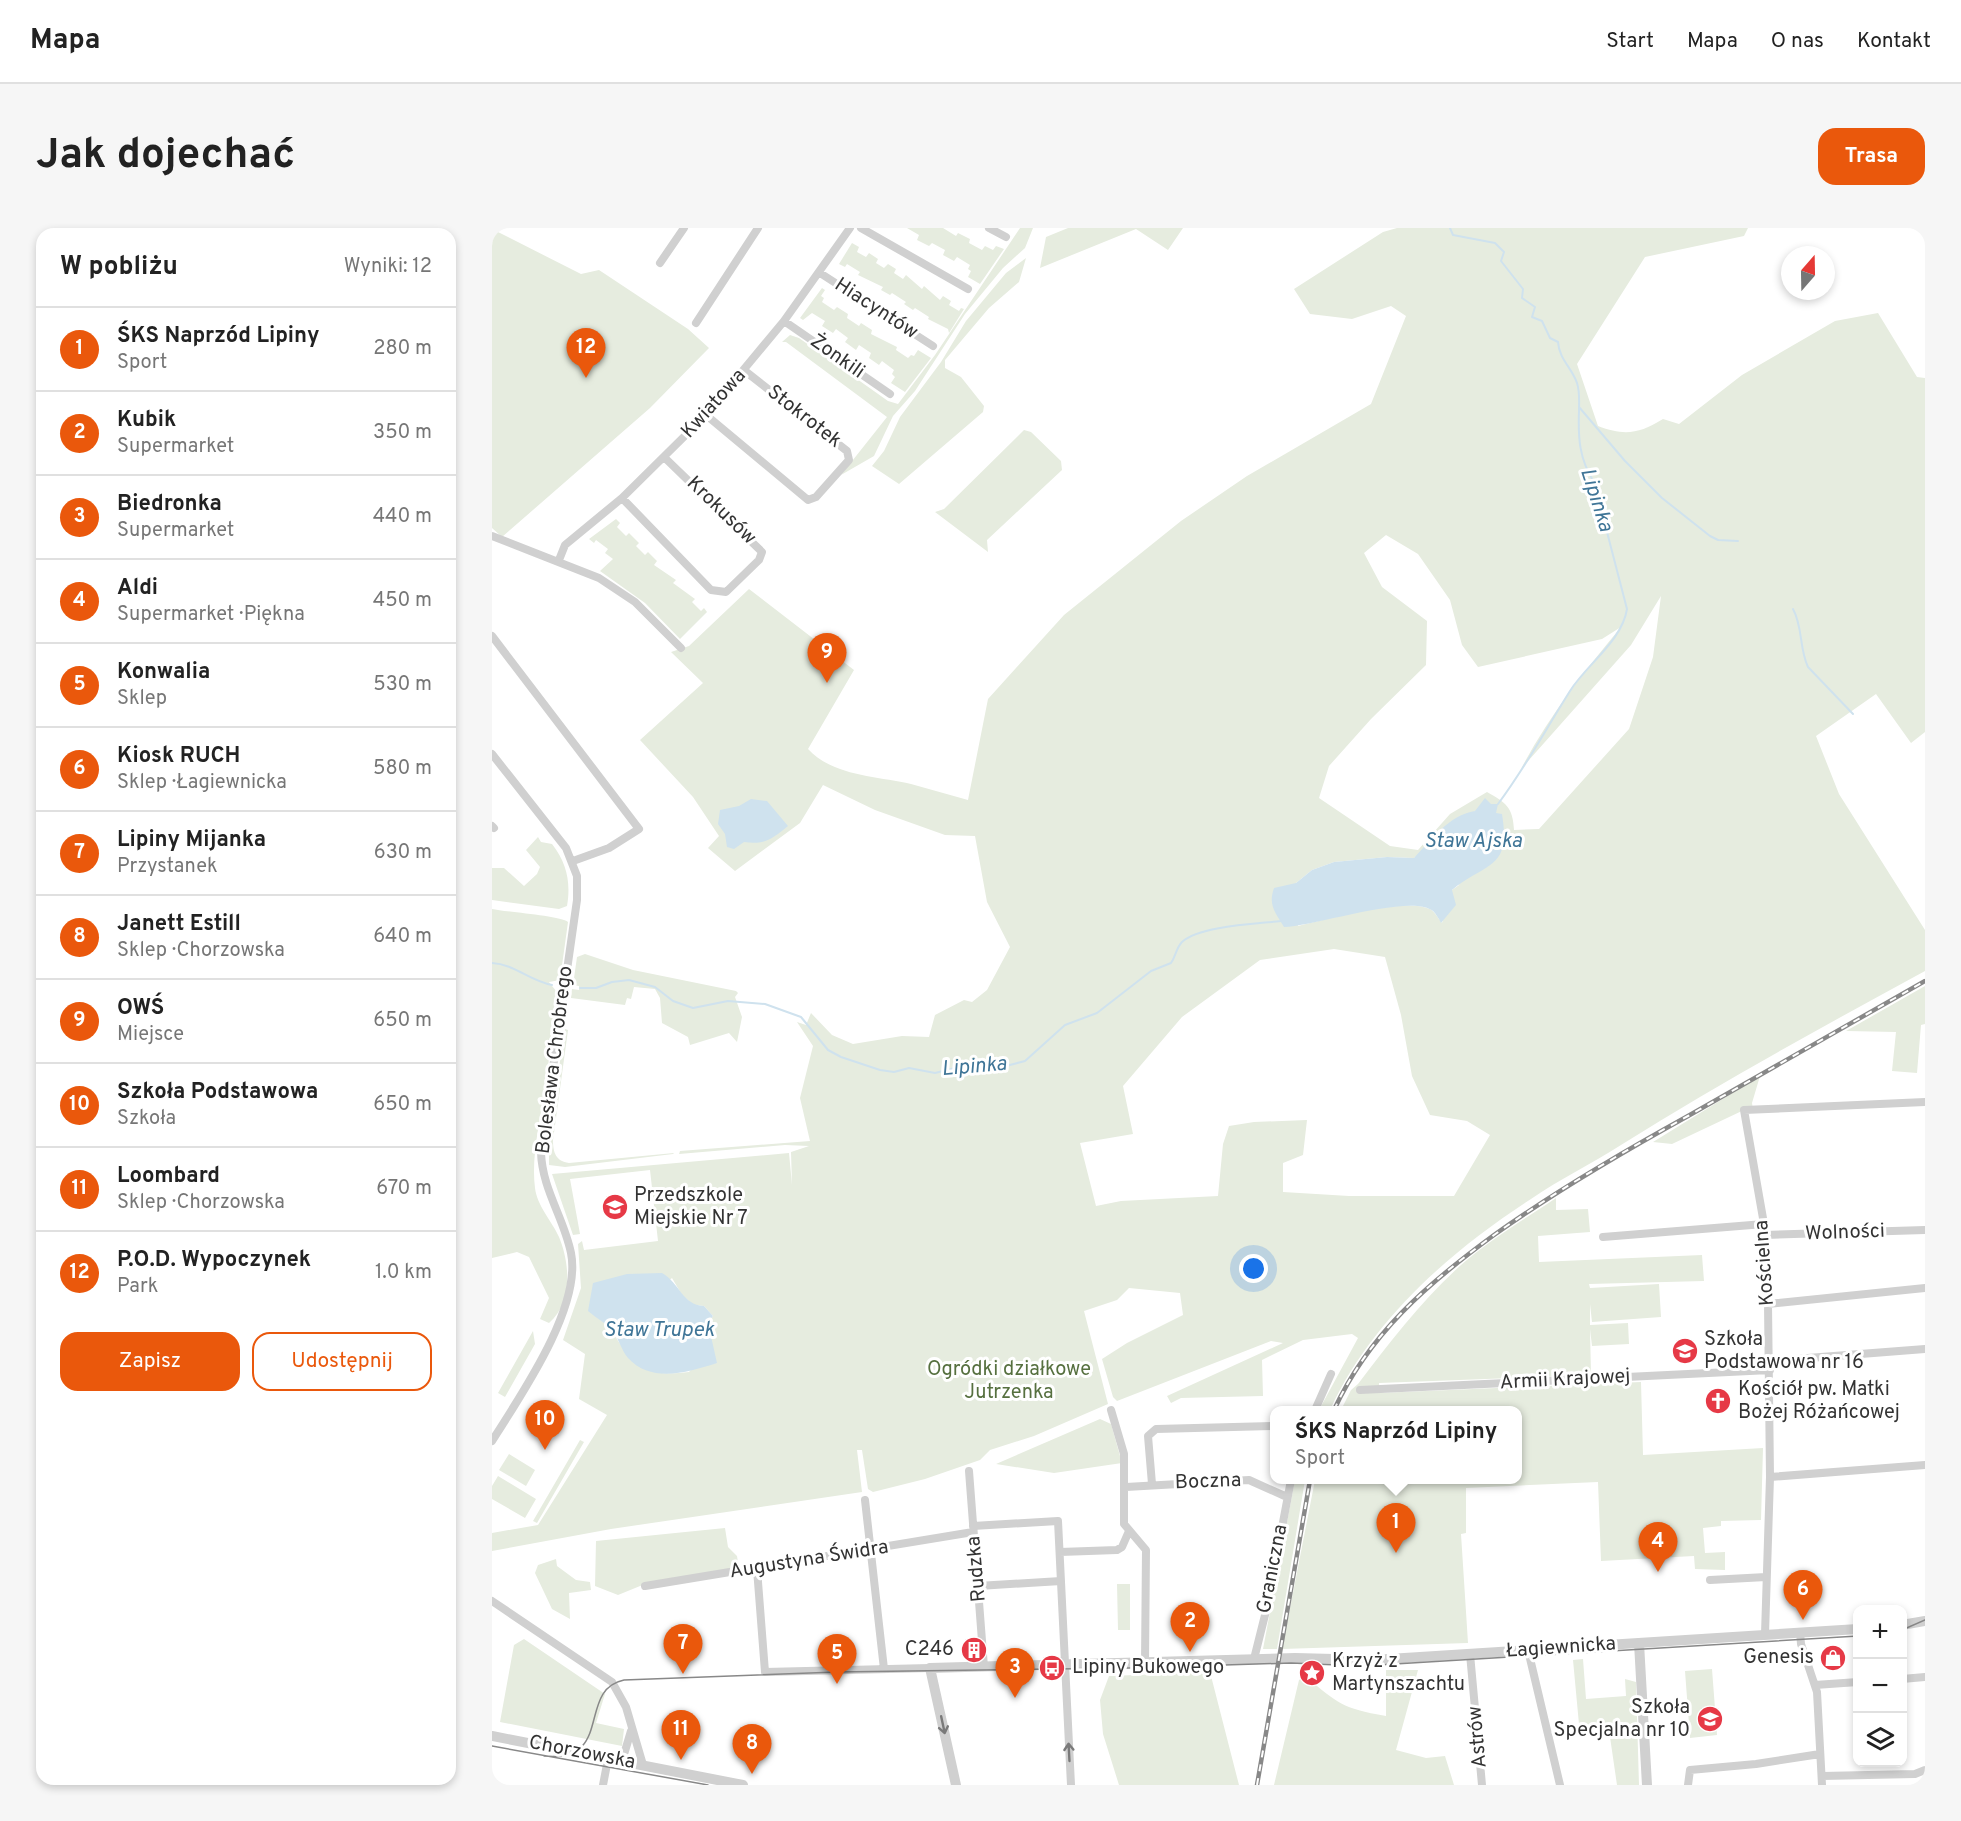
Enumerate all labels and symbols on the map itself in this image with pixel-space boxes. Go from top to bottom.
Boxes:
north arrow [1781,246,1835,300]
street label: Hiacyntów [829,272,923,346]
pin: 12 [566,328,605,378]
street label: Żonkili [805,328,870,385]
street label: Kwiatowa [676,364,752,444]
street label: Stokrotek [761,380,847,454]
water label: Lipinka [1573,465,1619,535]
street label: Krokusów [680,471,762,551]
pin: 9 [808,634,846,683]
water label: Staw Ajska [1424,828,1522,855]
street label: Bolesława Chrobrego [531,964,579,1156]
water label: Lipinka [940,1051,1008,1083]
place label: Przedszkole Miejskie Nr 7 [634,1183,748,1232]
school or university icon: Przedszkole Miejskie Nr 7 [600,1192,630,1222]
street label: Kościelna [1749,1219,1781,1307]
street label: Wolności [1805,1219,1885,1247]
your location [1239,1254,1268,1283]
water label: Staw Trupek [604,1317,715,1344]
place label: Szkoła Podstawowa nr 16 [1704,1327,1864,1376]
school or university icon: Szkoła Podstawowa nr 16 [1670,1336,1700,1366]
park label: Ogródki działkowe Jutrzenka [927,1357,1091,1406]
street label: Armii Krajowej [1499,1364,1631,1396]
place label: Kościół pw. Matki Bożej Różańcowej [1738,1377,1900,1426]
church icon: Kościół pw. Matki Bożej Różańcowej [1703,1386,1733,1416]
pin: 10 [526,1400,564,1450]
street label: Boczna [1174,1468,1242,1496]
pin: 1 [1376,1504,1416,1553]
street label: Graniczna [1252,1522,1294,1616]
pin: 4 [1638,1522,1678,1572]
street label: Augustyna Świdra [727,1533,890,1585]
street label: Rudzka [961,1535,993,1603]
pin: 6 [1784,1570,1822,1620]
pin: 2 [1170,1602,1210,1652]
pin: 7 [664,1624,702,1674]
street label: Łagiewnicka [1505,1631,1617,1665]
pin: 5 [818,1634,856,1684]
building icon: C246 [959,1635,989,1665]
place label: C246 [905,1637,954,1663]
shop icon: Genesis [1818,1643,1848,1673]
place label: Genesis [1743,1645,1814,1671]
pin: 3 [996,1648,1034,1698]
place label: Krzyż z Martynszachtu [1332,1649,1465,1698]
bus stop icon: Lipiny Bukowego [1037,1653,1067,1683]
place label: Lipiny Bukowego [1072,1655,1224,1681]
place icon: Krzyż z Martynszachtu [1297,1658,1327,1688]
place label: Szkoła Specjalna nr 10 [1554,1695,1690,1744]
school or university icon: Szkoła Specjalna nr 10 [1695,1704,1725,1734]
street label: Astrów [1462,1705,1494,1769]
pin: 11 [662,1710,700,1760]
one-way arrow [938,1715,949,1734]
pin: 8 [732,1724,772,1774]
street label: Chorzowska [526,1730,638,1776]
one-way arrow [1064,1742,1075,1762]

